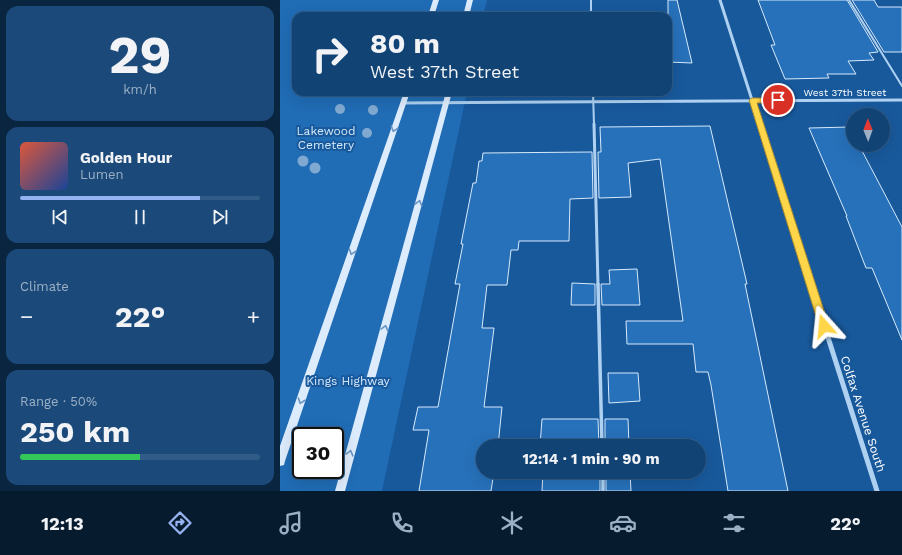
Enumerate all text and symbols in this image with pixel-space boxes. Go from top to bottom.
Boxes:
text: 29 [108,25,172,86]
text: 80 m [370,27,440,60]
icon: right [304,28,356,80]
text: West 37th Street [370,61,519,82]
text: km/h [123,82,157,97]
pin [761,83,795,117]
street label: West 37th Street [804,87,887,98]
icon: arrive [767,89,789,111]
north arrow [846,108,890,152]
map controls [846,108,890,152]
park label: Lakewood Cemetery [296,124,356,152]
one-way arrow [391,125,399,132]
text: Golden Hour [80,149,172,167]
text: Lumen [80,167,124,182]
one-way arrow [414,199,423,206]
icon: previous [49,206,71,228]
icon: pause [129,206,151,228]
icon: next [209,206,231,228]
one-way arrow [348,248,357,255]
text: Climate [20,279,69,294]
text: 22° [115,299,165,334]
text: − [20,304,33,329]
text: + [247,304,260,329]
position arrow [803,305,845,347]
one-way arrow [380,325,388,331]
street label: Colfax Avenue South [838,354,888,474]
park label: Kings Highway [306,374,391,388]
text: Range · 50% [20,394,97,409]
one-way arrow [297,398,305,405]
text: 250 km [20,414,130,449]
speed limit sign: 30 [292,427,344,479]
one-way arrow [346,450,354,457]
text: 12:14 · 1 min · 90 m [522,450,660,468]
icon: directions [166,509,194,537]
icon: music [277,509,305,537]
icon: phone [388,509,416,537]
icon: climate [498,509,526,537]
icon: car [609,509,637,537]
icon: filters [720,509,748,537]
text: 12:13 [41,513,84,534]
text: 22° [830,513,861,534]

